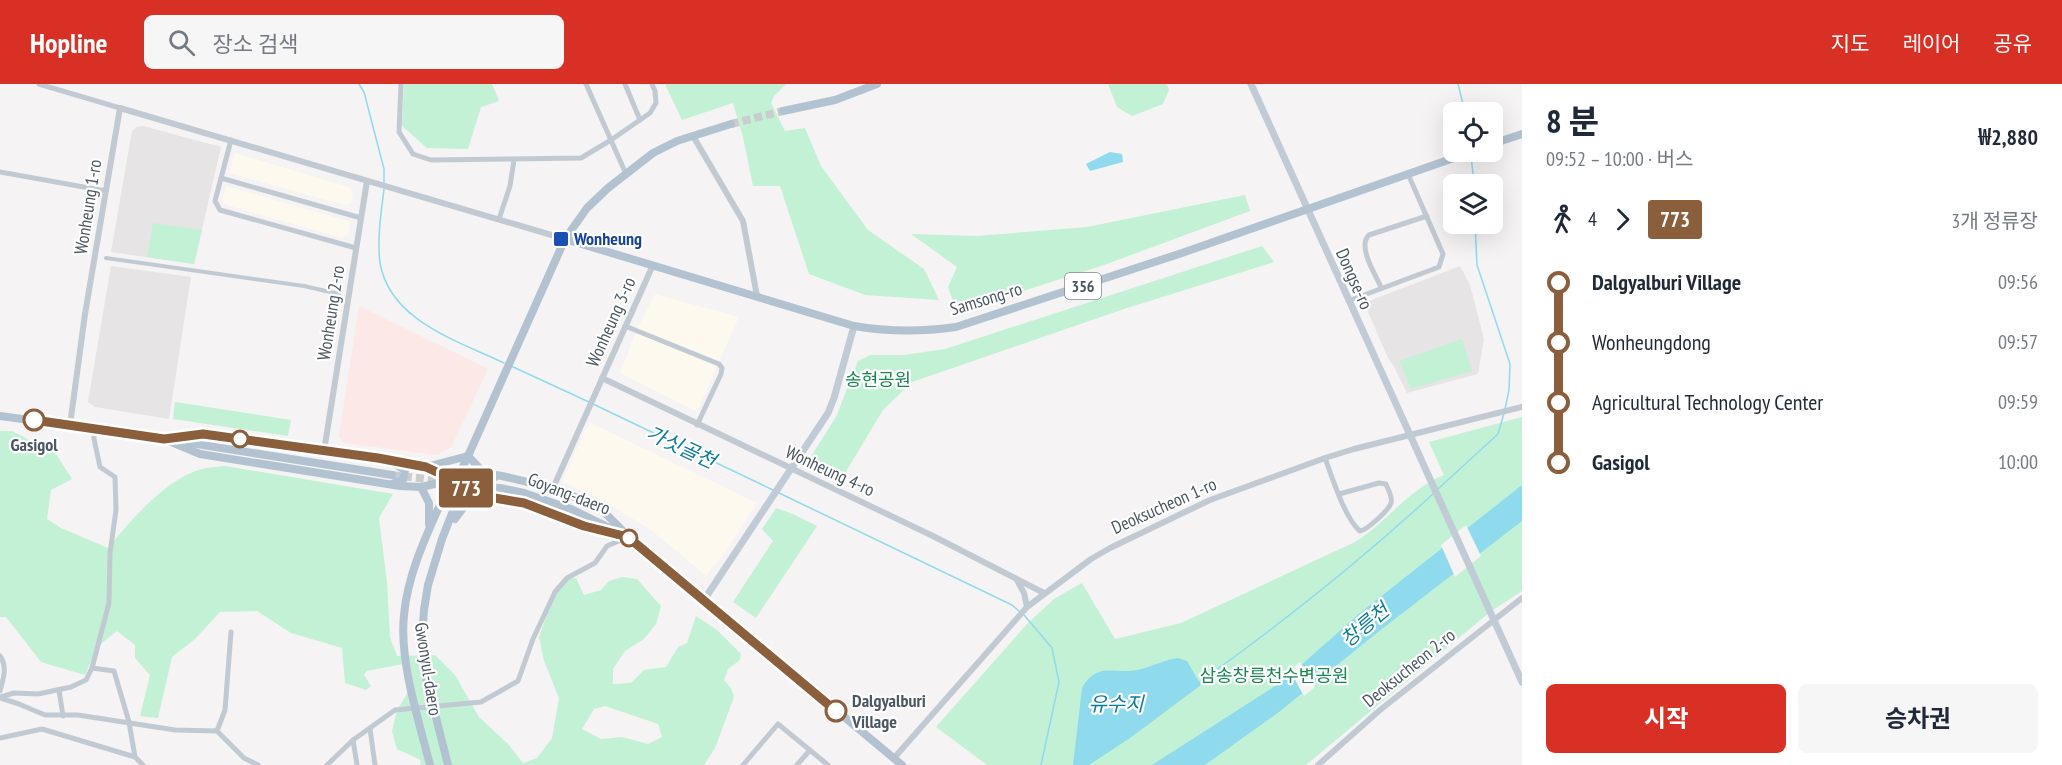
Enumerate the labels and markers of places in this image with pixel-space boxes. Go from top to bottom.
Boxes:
place label: Wonheung [573,227,642,250]
marker: Wonheung [552,230,570,248]
marker: Gasigol [23,409,45,431]
unlabelled marker [231,430,249,448]
place label: Gasigol [10,433,58,456]
unlabelled marker [620,529,638,547]
place label: Dalgyalburi Village [851,689,926,733]
marker: Dalgyalburi Village [825,700,847,722]

